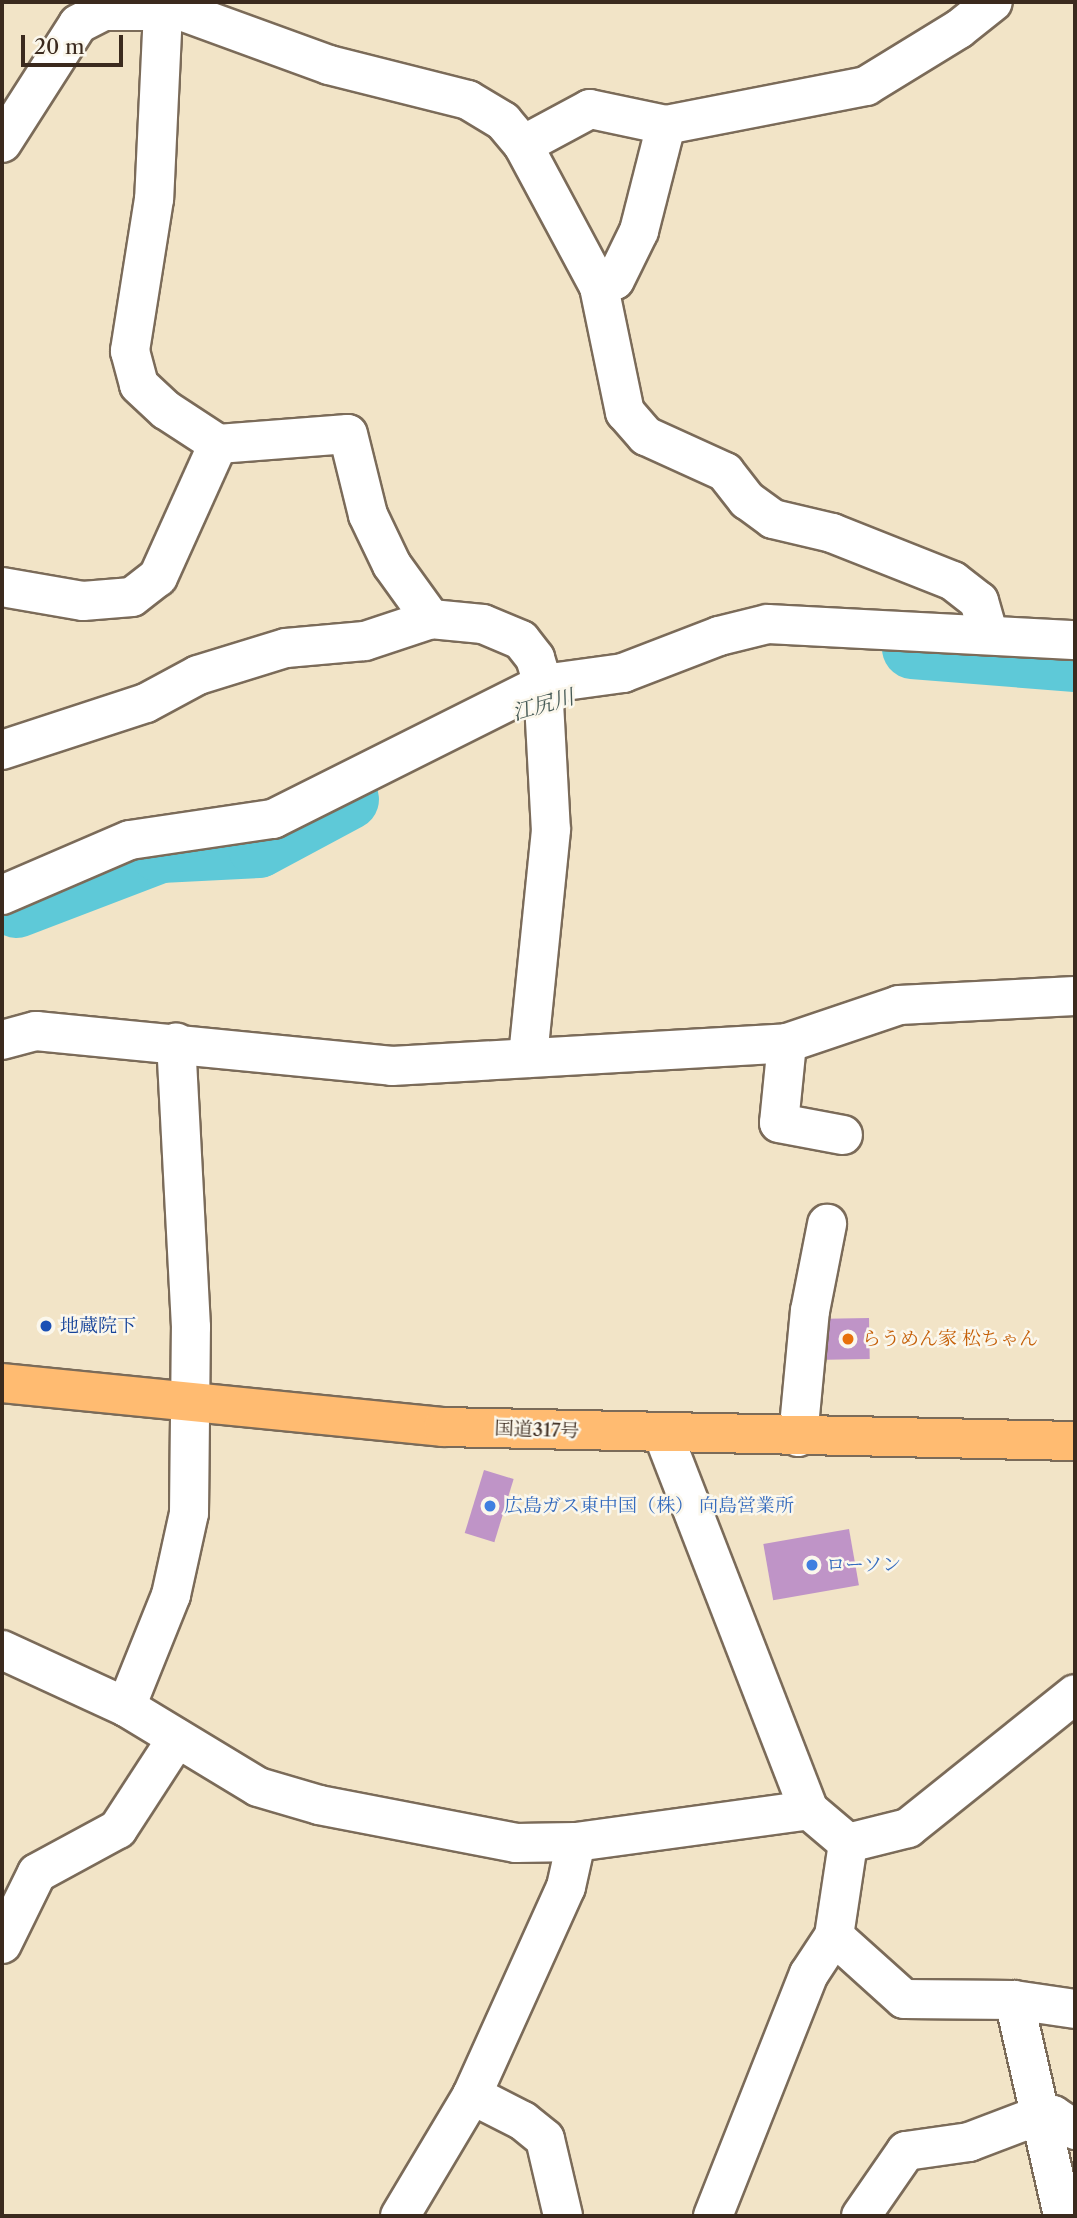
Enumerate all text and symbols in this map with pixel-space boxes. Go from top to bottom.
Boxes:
scale bar [24,21,126,65]
text: 20 m [34,34,85,59]
water label: 江尻川 [509,684,577,726]
place label: 地蔵院下 [60,1315,136,1337]
marker: 地蔵院下 [38,1318,54,1334]
place label: らうめん家 松ちゃん [862,1328,1038,1350]
marker: らうめん家 松ちゃん [840,1331,856,1347]
street label: 国道317号 [494,1417,580,1443]
place label: 広島ガス東中国（株） 向島営業所 [504,1495,794,1517]
marker: 広島ガス東中国（株） 向島営業所 [482,1498,498,1514]
place label: ローソン [826,1554,902,1576]
marker: ローソン [804,1557,820,1573]

